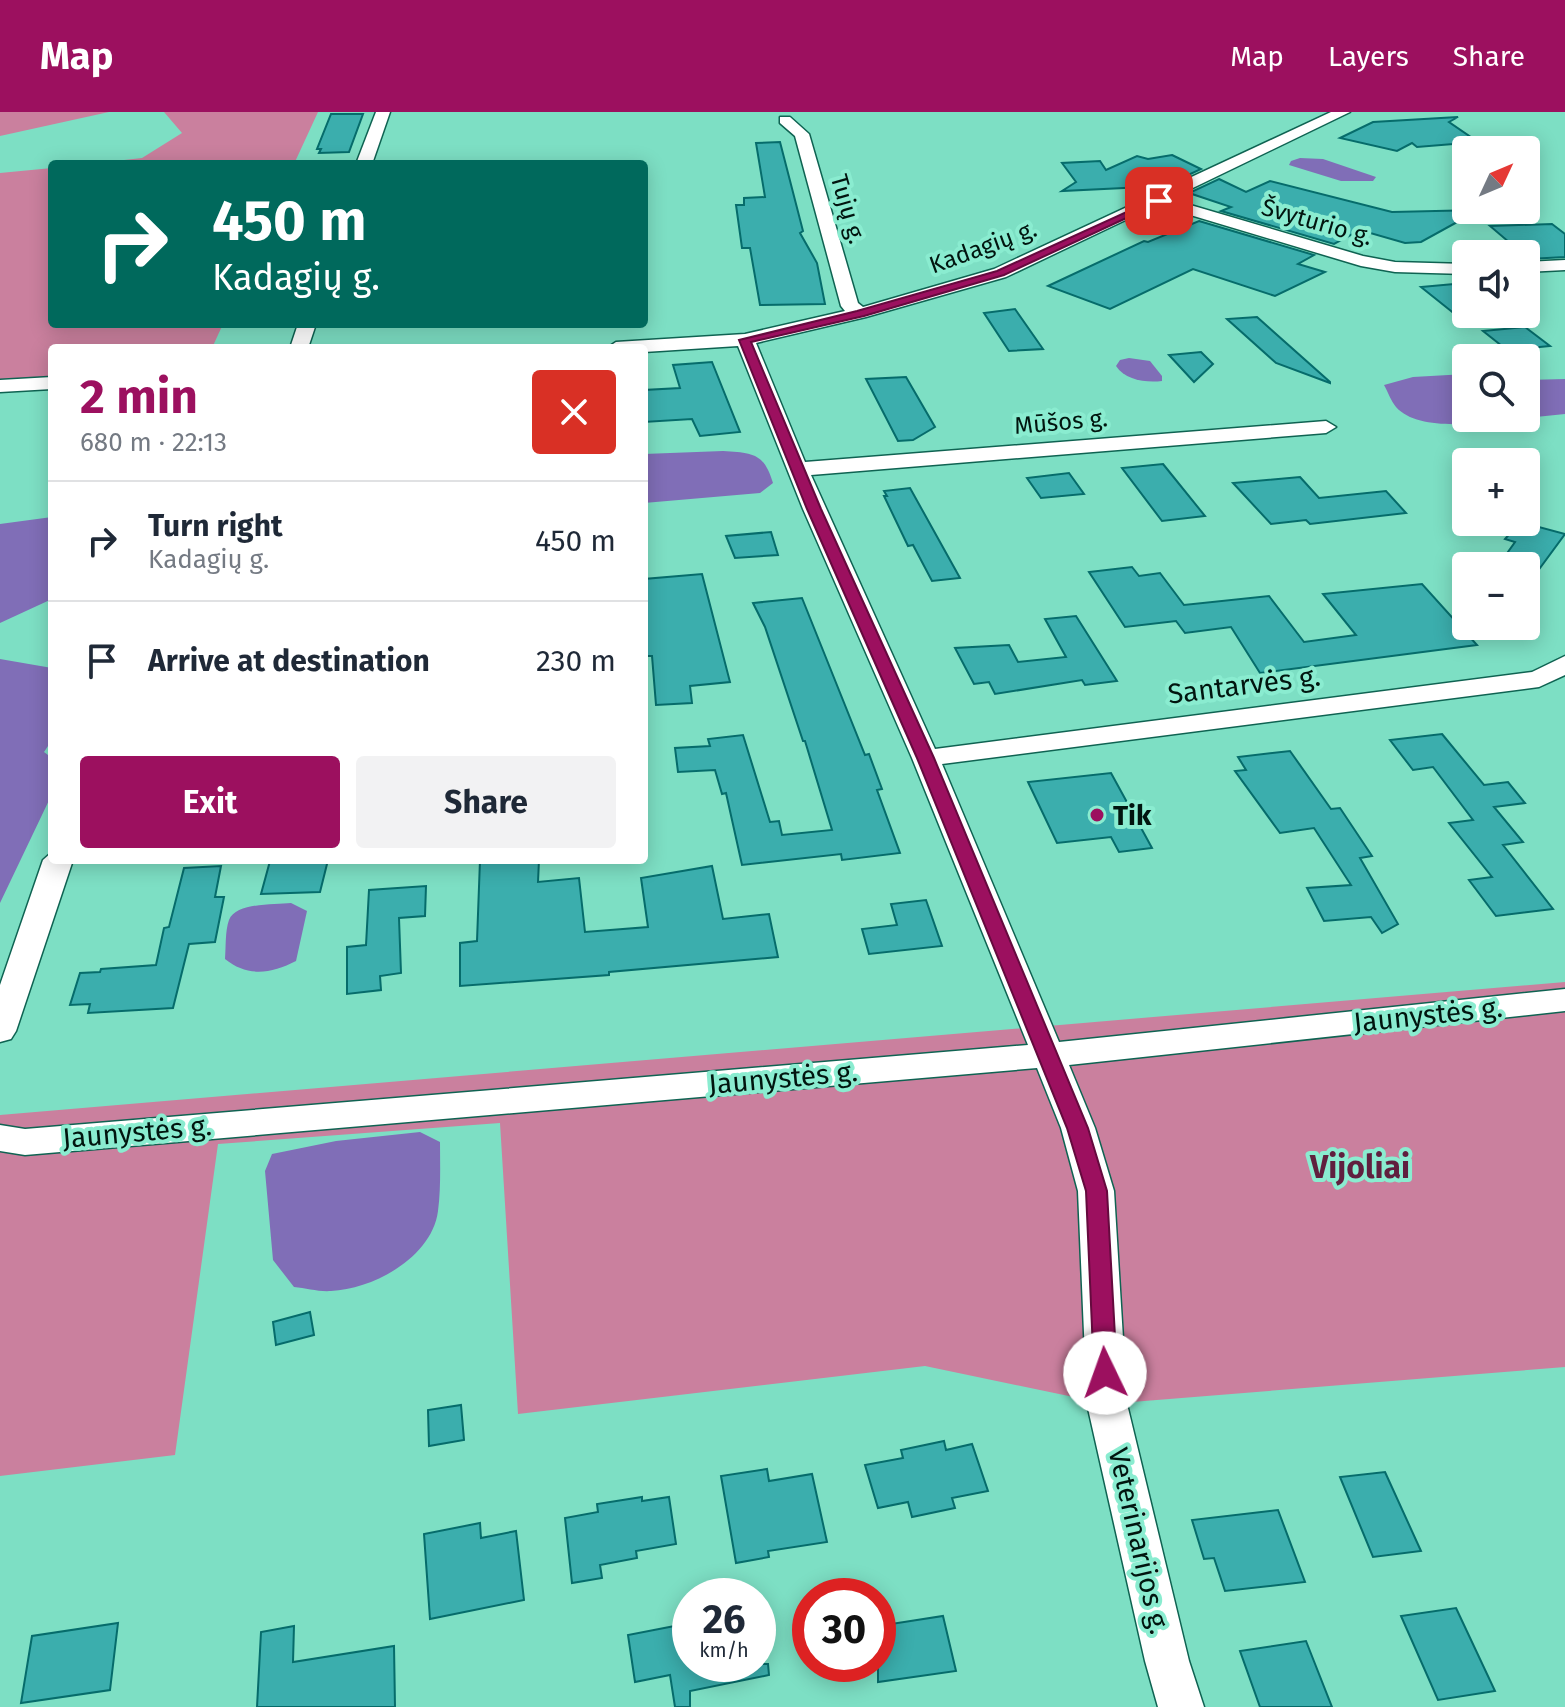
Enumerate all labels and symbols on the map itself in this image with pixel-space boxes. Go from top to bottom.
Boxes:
north arrow [1452,136,1540,224]
pin [1125,167,1193,235]
street label: Tujų g. [825,171,871,247]
street label: Švyturio g. [1258,192,1376,251]
street label: Kadagių g. [926,215,1040,279]
street label: Mūšos g. [1013,404,1109,440]
street label: Santarvės g. [1166,659,1322,711]
place label: Tik [1113,799,1152,832]
marker: Tik [1088,806,1106,824]
street label: Jaunystės g. [1352,991,1504,1039]
street label: Jaunystės g. [707,1055,859,1101]
street label: Jaunystės g. [61,1109,213,1155]
district label: Vijoliai [1309,1148,1410,1186]
position arrow [1063,1331,1147,1415]
street label: Veterinarijos g. [1102,1445,1176,1637]
speed limit sign: 30 [792,1578,896,1682]

